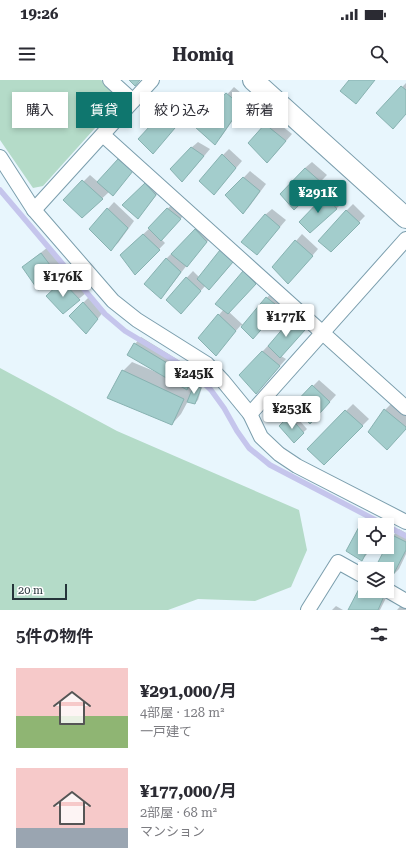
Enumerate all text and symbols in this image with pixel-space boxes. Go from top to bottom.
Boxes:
text: 19:26 [20,5,58,23]
icon: menu [16,43,38,65]
icon: search [368,43,390,65]
text: Homiq [172,44,234,65]
chip: 購入 [12,92,68,128]
chip: 賃貸 [76,92,132,128]
chip: 絞り込み [140,92,224,128]
chip: 新着 [232,92,288,128]
pin: ¥291K [290,180,346,214]
text: ¥291K [298,185,338,200]
pin: ¥176K [35,264,91,298]
text: ¥176K [43,269,83,284]
pin: ¥177K [258,304,314,338]
text: ¥177K [266,309,306,324]
pin: ¥245K [166,361,222,395]
text: ¥245K [174,366,214,381]
pin: ¥253K [264,396,320,430]
text: ¥253K [272,401,312,416]
map controls [358,518,394,598]
button: locate [358,518,394,554]
button: layers [358,562,394,598]
scale bar [12,582,67,601]
text: 20 m [18,584,43,597]
icon: filters [368,623,390,645]
text: 5件の物件 [16,626,94,646]
text: ¥291,000/月 [140,681,237,701]
icon: home [48,684,96,732]
text: 4部屋 · 128 m² [140,705,224,720]
text: 一戸建て [140,724,192,739]
text: ¥177,000/月 [140,781,237,801]
icon: home [48,784,96,832]
text: 2部屋 · 68 m² [140,805,217,820]
text: マンション [140,824,205,839]

